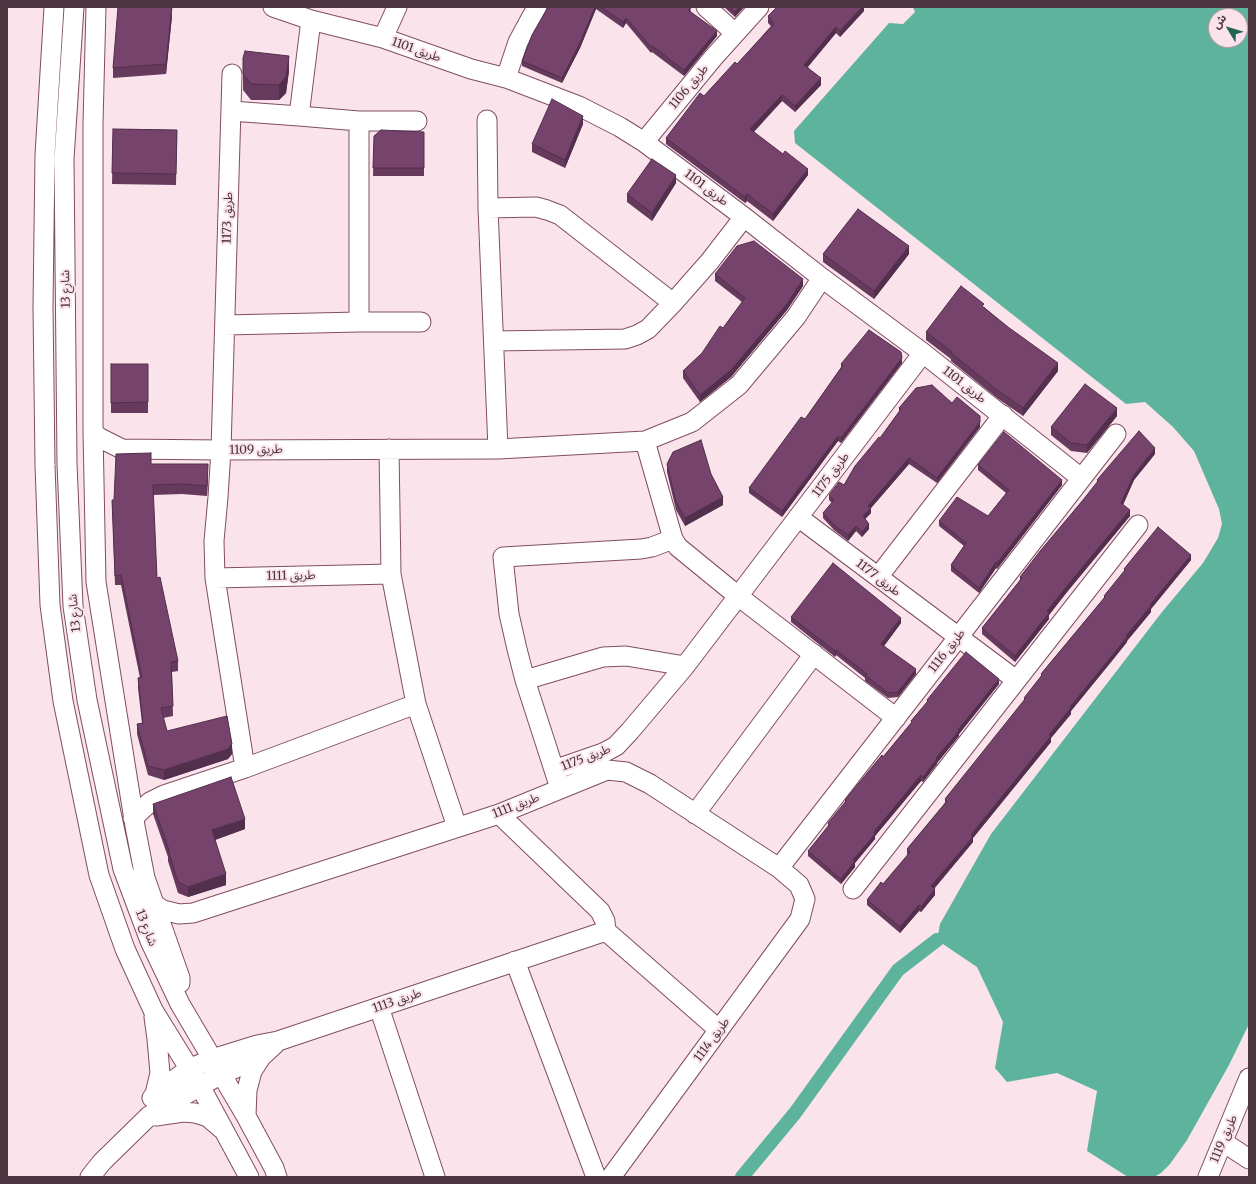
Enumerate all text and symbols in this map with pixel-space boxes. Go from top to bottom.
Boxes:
north arrow [1208,8,1248,48]
text: ش [1209,11,1229,31]
street label: طريق 1101 [389,35,443,65]
street label: طريق 1106 [666,62,712,112]
street label: طريق 1101 [681,167,731,209]
street label: طريق 1173 [220,192,236,244]
street label: شارع 13 [58,270,74,308]
street label: طريق 1101 [939,364,989,406]
street label: طريق 1109 [229,442,283,458]
street label: طريق 1175 [810,450,852,500]
street label: طريق 1177 [853,557,903,599]
street label: طريق 1111 [266,568,316,584]
street label: شارع 13 [66,593,84,633]
street label: طريق 1116 [926,626,968,676]
street label: طريق 1175 [559,742,613,774]
street label: طريق 1111 [490,790,542,822]
street label: شارع 13 [132,908,160,948]
street label: طريق 1113 [371,986,423,1016]
street label: طريق 1114 [691,1015,733,1065]
street label: طريق 1119 [1207,1113,1241,1165]

